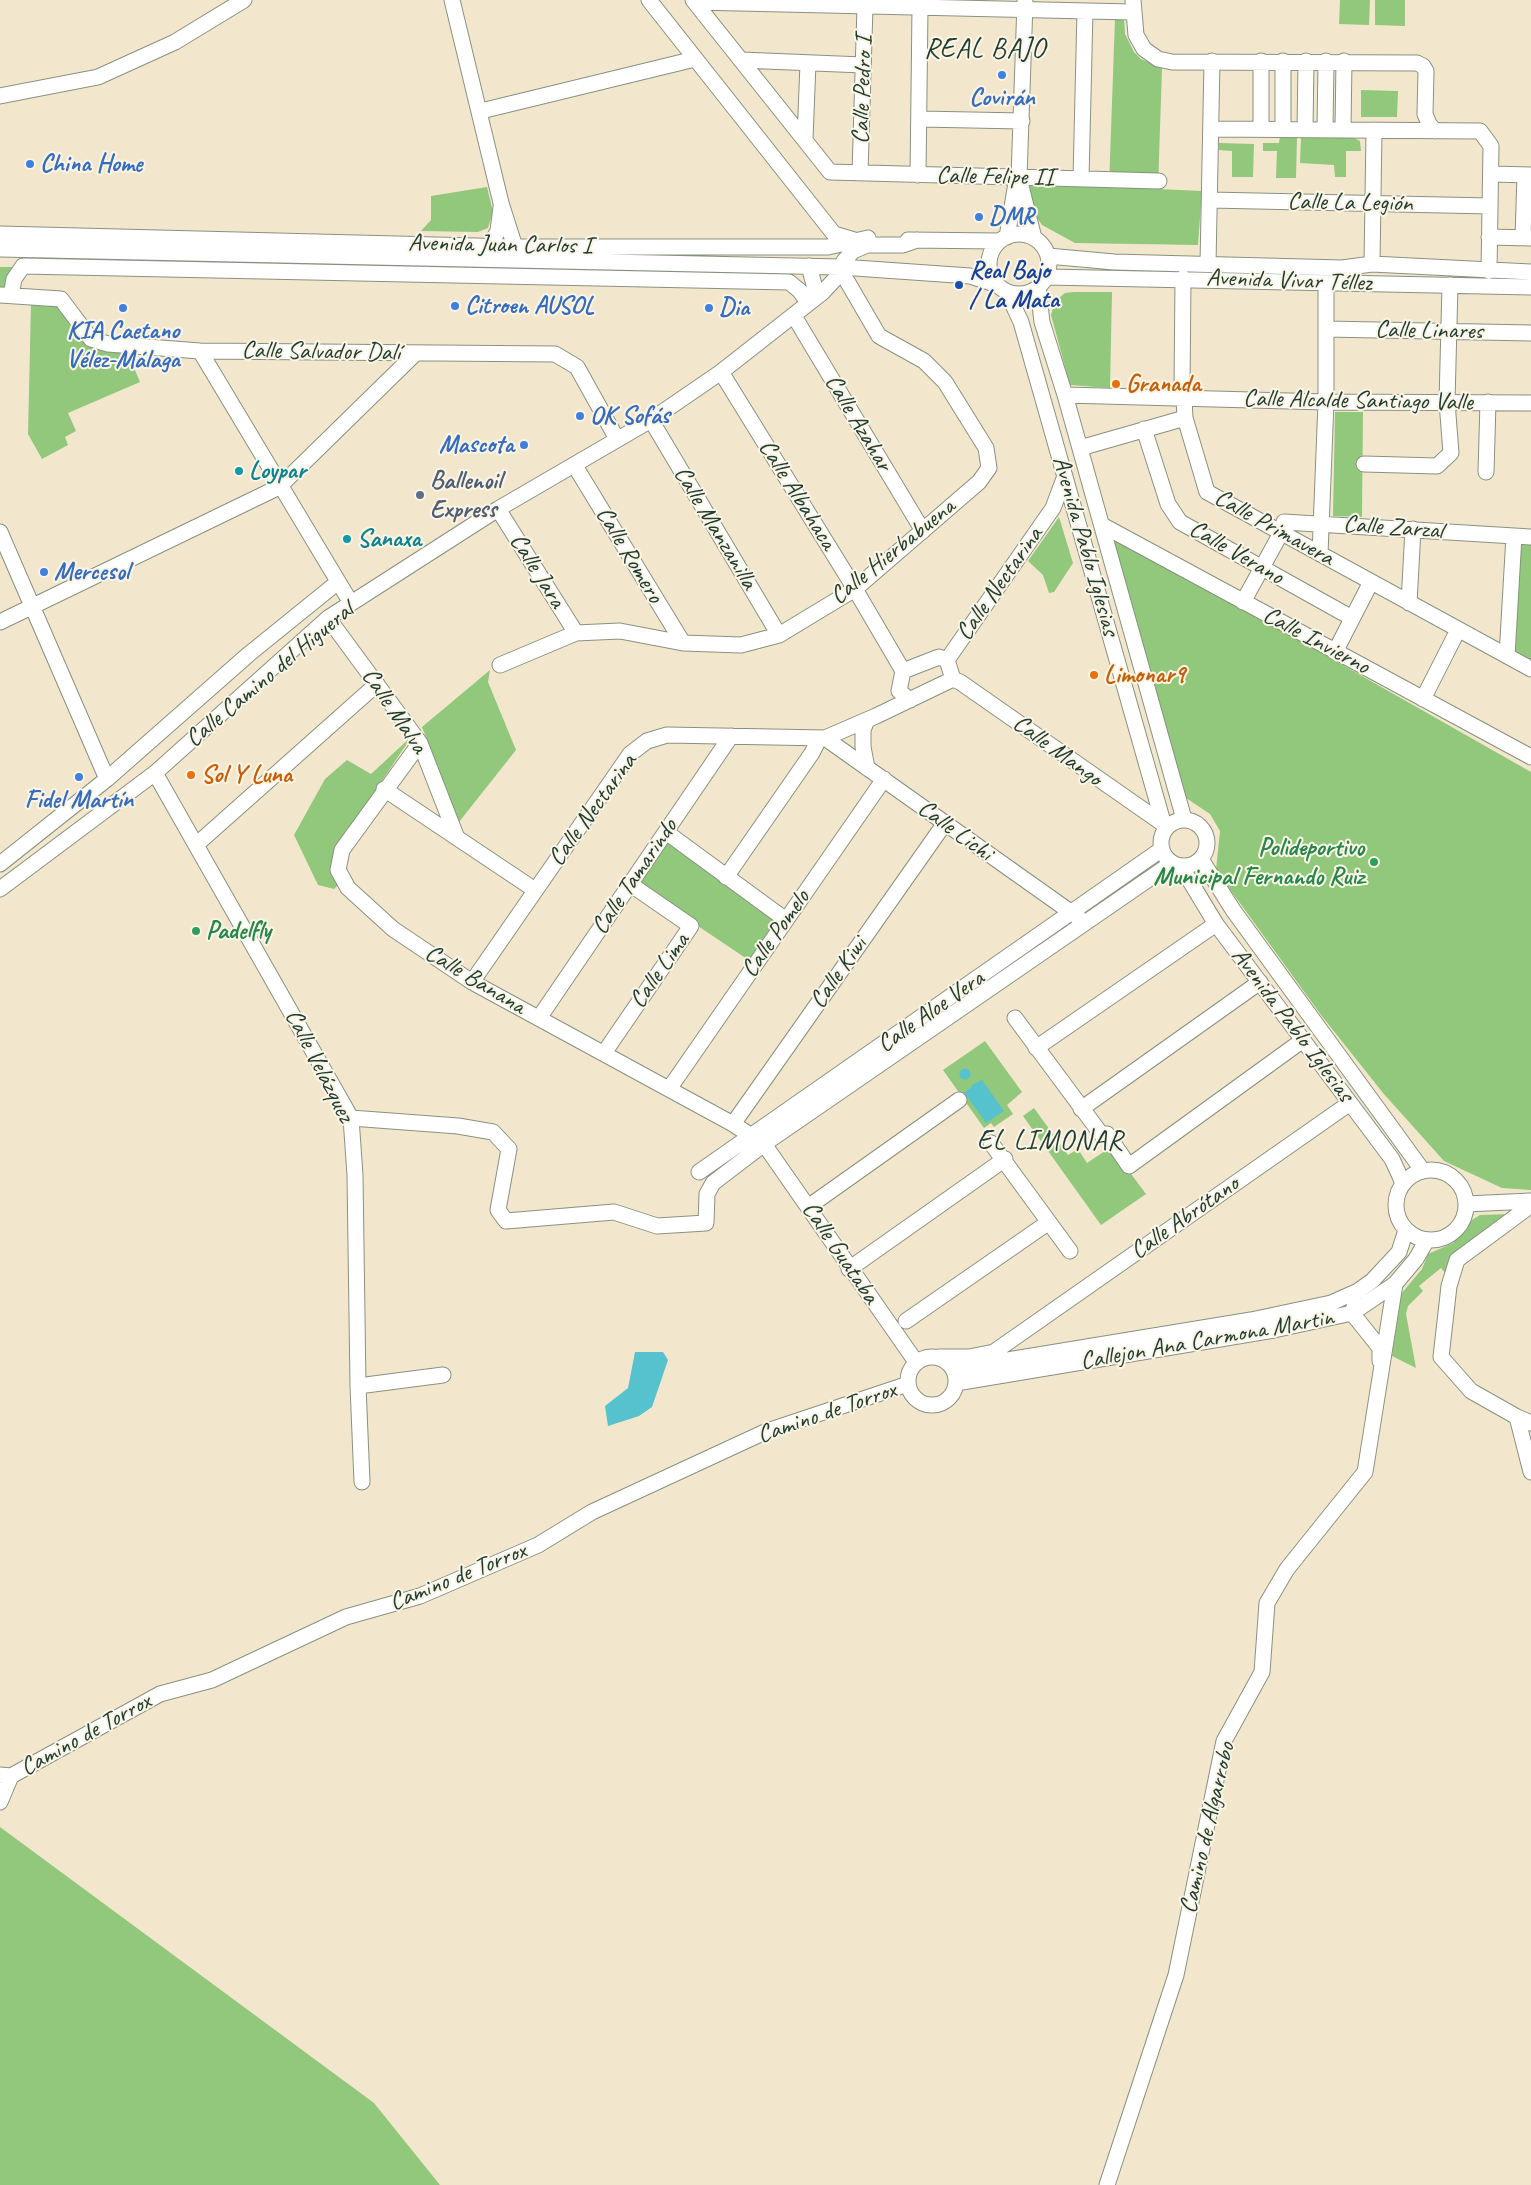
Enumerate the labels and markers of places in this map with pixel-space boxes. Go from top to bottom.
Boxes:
marker: Covirán [996,69,1008,81]
place label: Covirán [969,83,1035,113]
place label: China Home [40,149,142,179]
marker: China Home [24,158,36,170]
place label: DMR [989,202,1034,232]
marker: DMR [973,211,985,223]
place label: Real Bajo / La Mata [969,256,1059,315]
marker: Real Bajo / La Mata [953,279,965,291]
place label: Citroen AUSOL [465,291,594,321]
place label: Dia [719,293,749,323]
marker: Citroen AUSOL [449,300,461,312]
marker: KIA Caetano Vélez-Málaga [117,302,129,314]
marker: Dia [703,302,715,314]
place label: KIA Caetano Vélez-Málaga [66,316,180,375]
place label: Granada [1126,369,1201,399]
marker: Granada [1110,378,1122,390]
place label: OK Sofás [590,401,670,431]
marker: OK Sofás [574,410,586,422]
place label: Mascota [439,430,514,460]
marker: Mascota [518,439,530,451]
place label: Loypar [249,456,306,486]
marker: Loypar [233,465,245,477]
place label: Ballenoil Express [430,466,501,525]
marker: Ballenoil Express [414,489,426,501]
place label: Sanaxa [357,524,421,554]
marker: Sanaxa [341,533,353,545]
place label: Mercesol [54,557,129,587]
marker: Mercesol [38,566,50,578]
place label: Limonar9 [1104,660,1185,690]
marker: Limonar9 [1088,669,1100,681]
place label: Sol Y Luna [201,760,292,790]
marker: Sol Y Luna [185,769,197,781]
marker: Fidel Martín [73,771,85,783]
place label: Fidel Martín [25,785,133,815]
place label: Polideportivo Municipal Fernando Ruiz [1154,833,1364,892]
marker: Polideportivo Municipal Fernando Ruiz [1368,856,1380,868]
place label: Padelfly [206,916,271,946]
marker: Padelfly [190,925,202,937]

